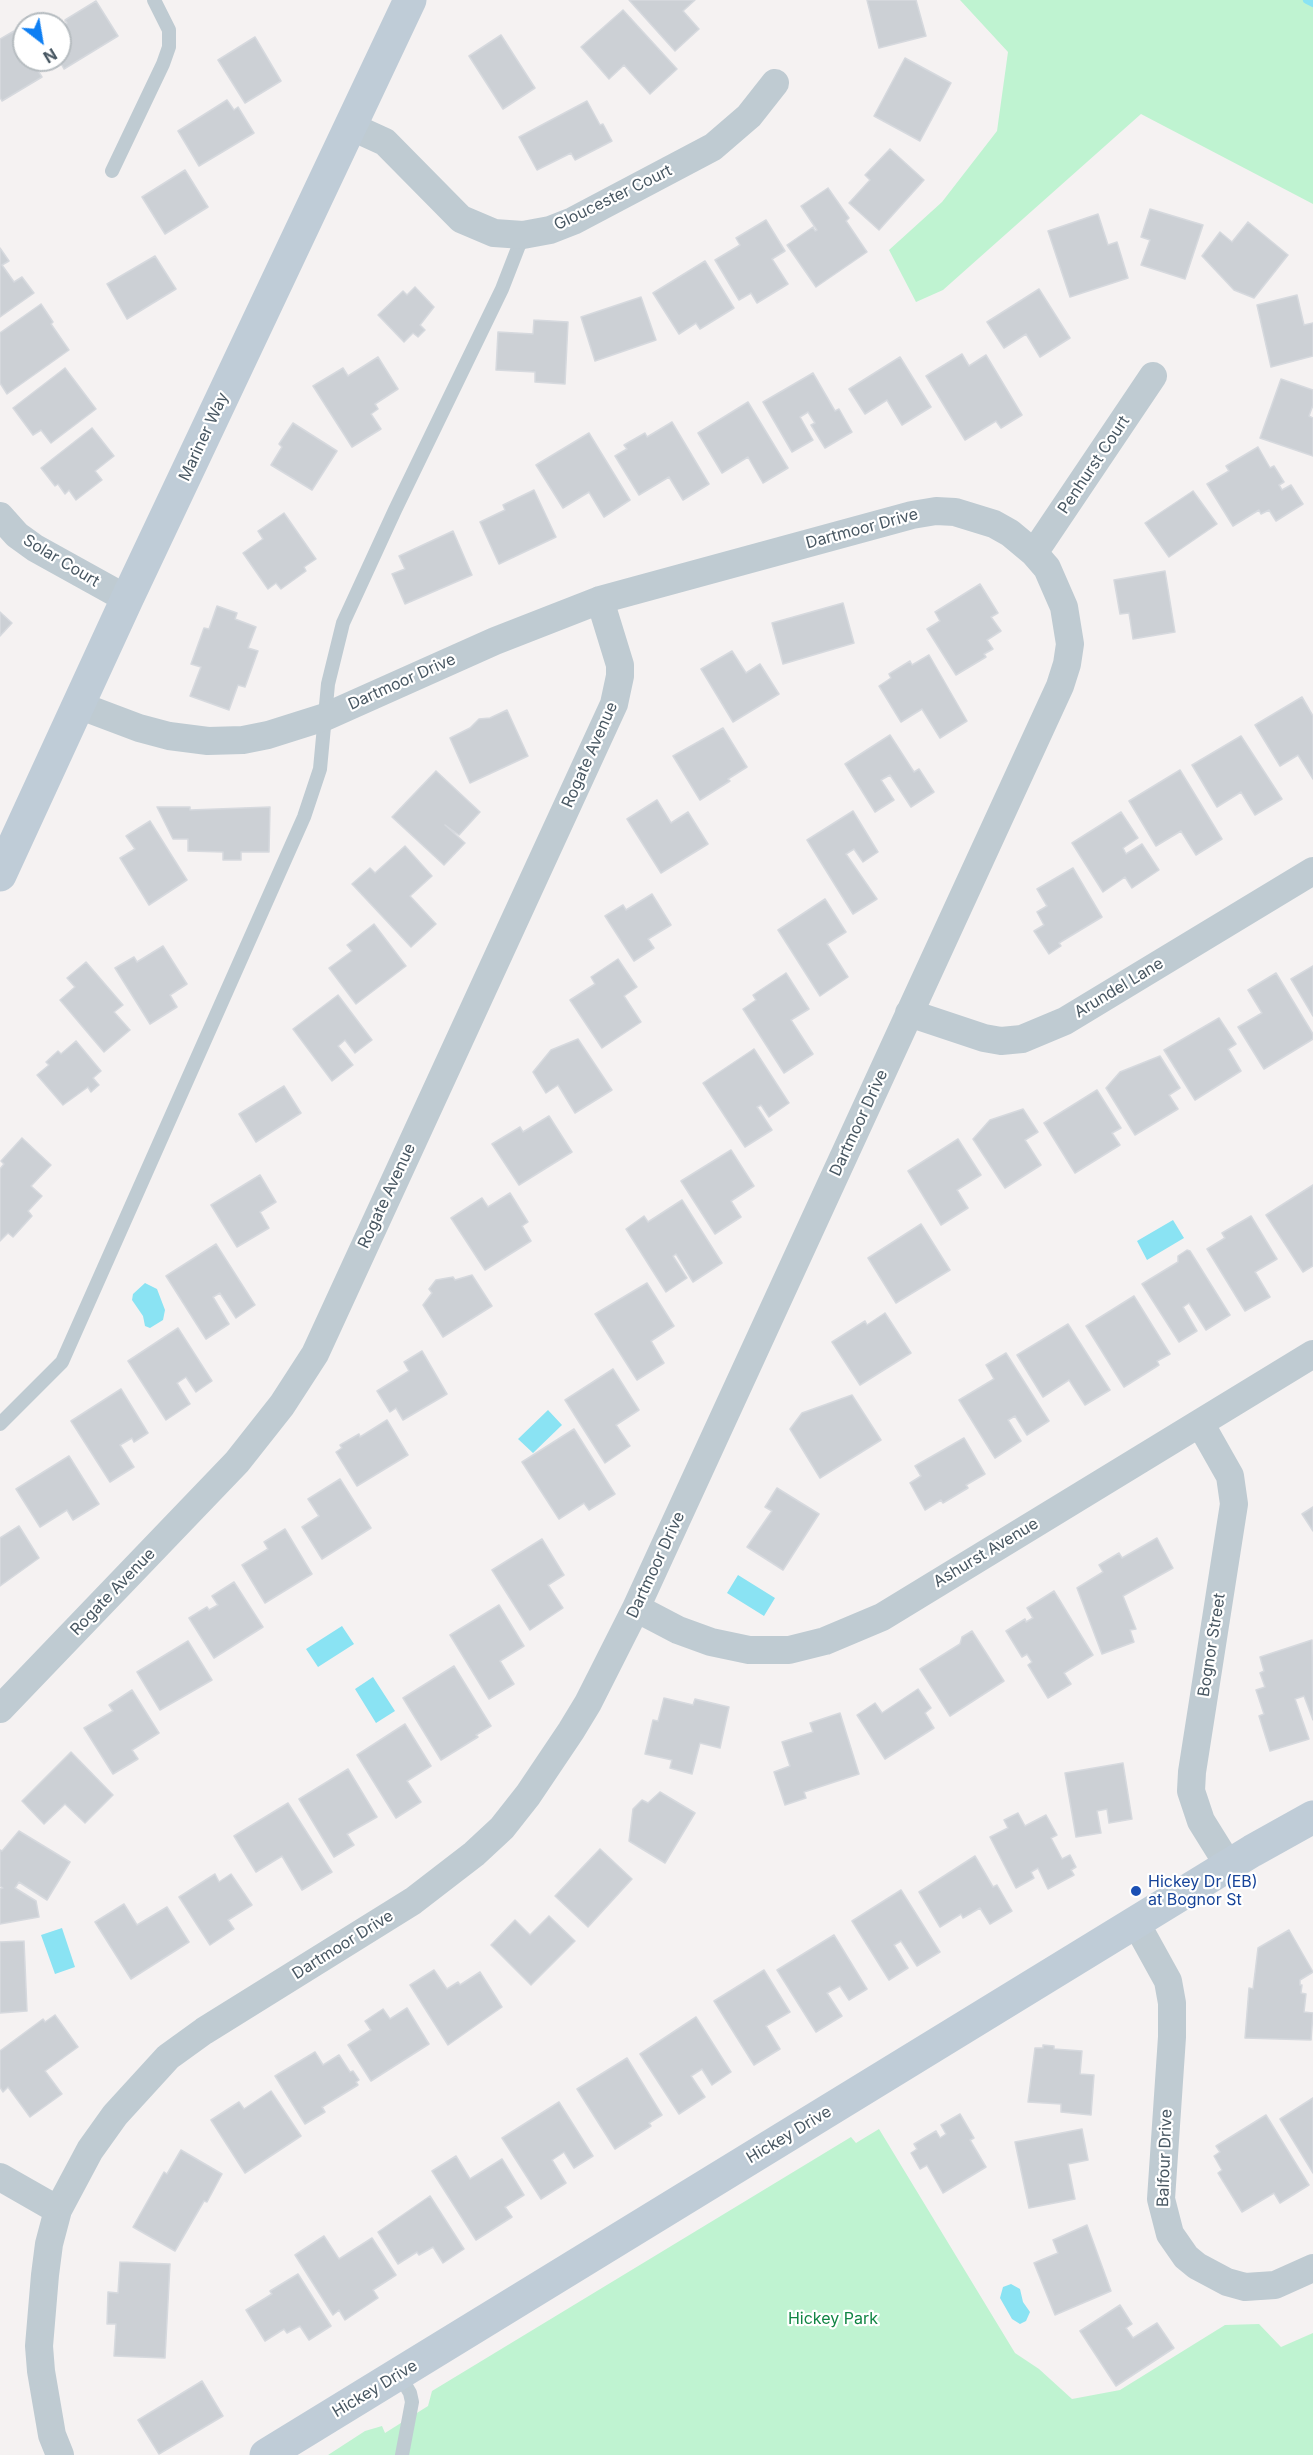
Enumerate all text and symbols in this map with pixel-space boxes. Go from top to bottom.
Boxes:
north arrow [12,12,72,72]
text: N [40,44,61,67]
street label: Gloucester Court [551,161,675,235]
street label: Mariner Way [175,390,233,484]
street label: Penhurst Court [1054,412,1134,518]
street label: Dartmoor Drive [804,505,920,553]
street label: Solar Court [19,531,103,591]
street label: Dartmoor Drive [345,650,459,714]
street label: Rogate Avenue [558,699,622,811]
street label: Arundel Lane [1071,954,1167,1022]
street label: Dartmoor Drive [826,1067,892,1179]
street label: Rogate Avenue [354,1140,420,1252]
street label: Dartmoor Drive [623,1509,689,1621]
street label: Ashurst Avenue [930,1514,1042,1592]
street label: Rogate Avenue [67,1544,159,1640]
street label: Bognor Street [1194,1592,1230,1698]
place label: Hickey Dr (EB) at Bognor St [1148,1872,1258,1910]
marker: Hickey Dr (EB) at Bognor St [1129,1884,1143,1898]
street label: Dartmoor Drive [289,1906,397,1984]
street label: Hickey Drive [743,2102,835,2168]
street label: Balfour Drive [1154,2109,1176,2207]
park label: Hickey Park [788,2309,878,2329]
street label: Hickey Drive [329,2356,421,2422]

